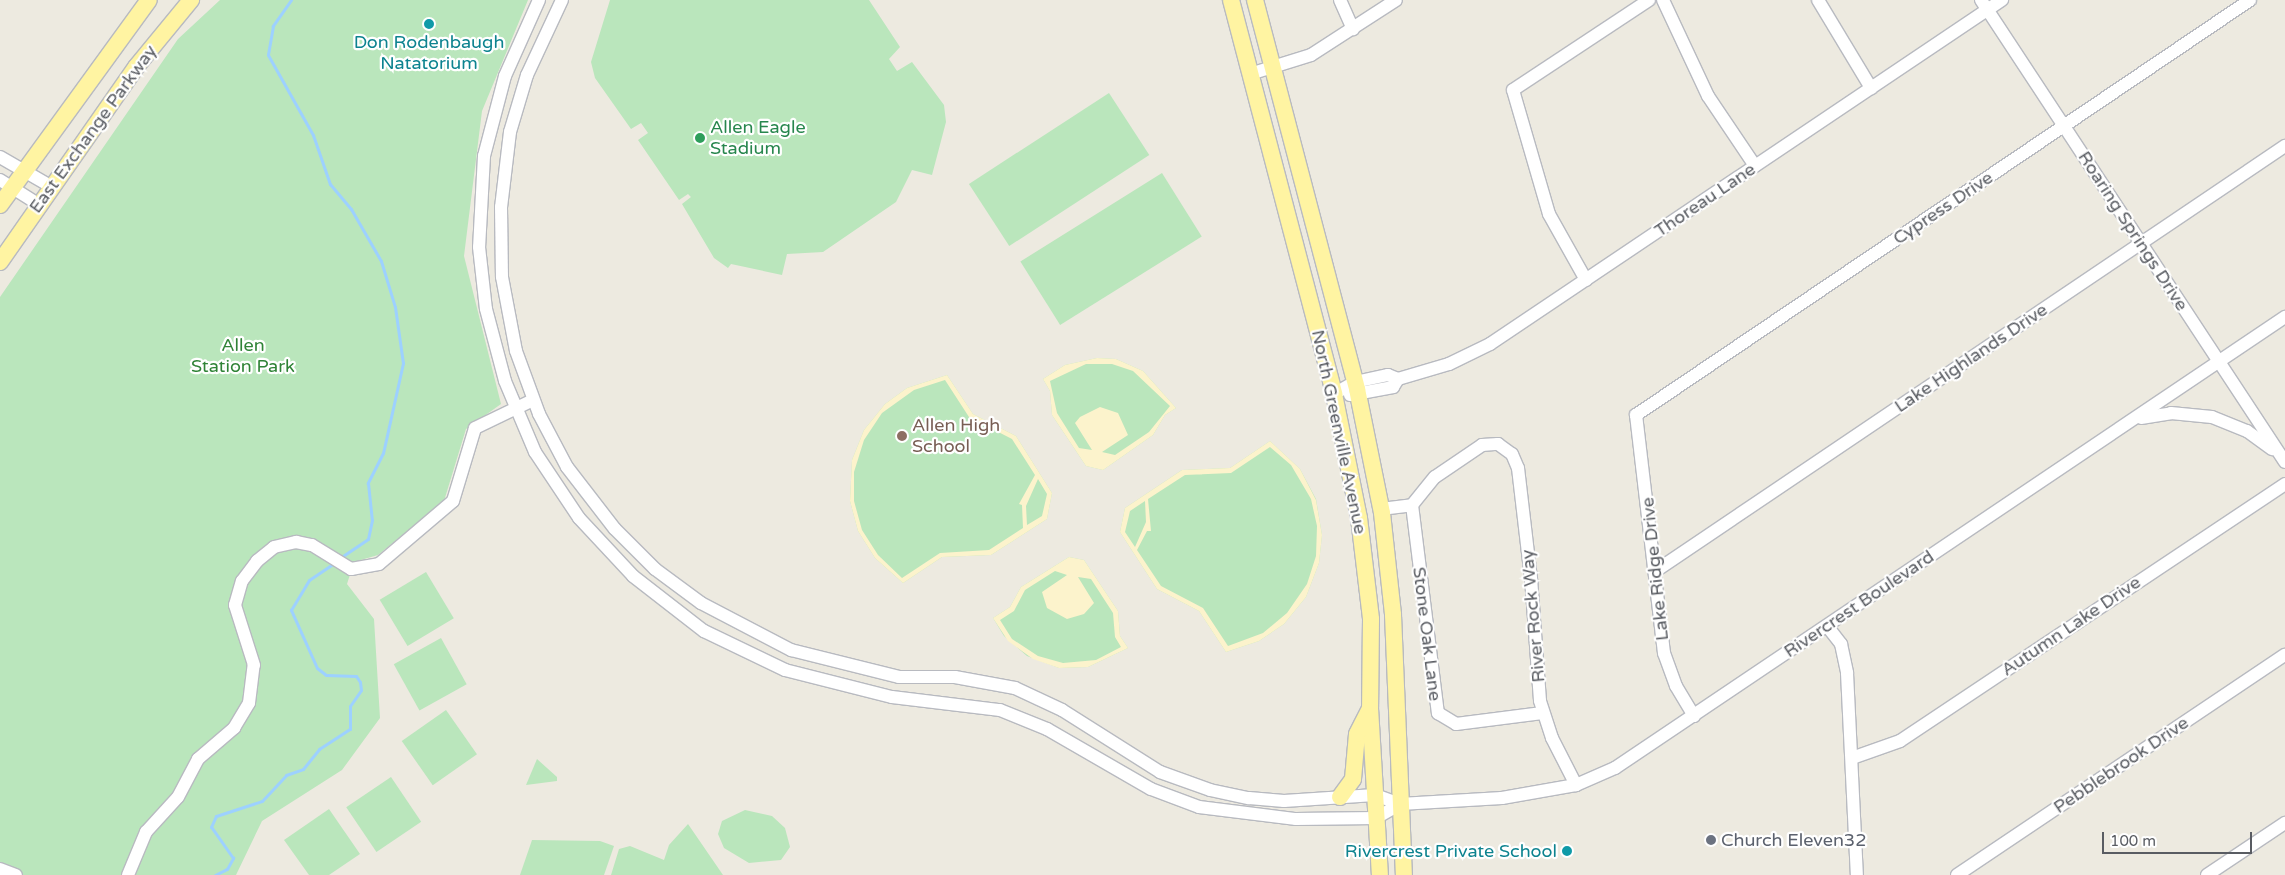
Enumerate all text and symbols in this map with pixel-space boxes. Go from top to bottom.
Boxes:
marker: Don Rodenbaugh Natatorium [423,18,435,30]
place label: Don Rodenbaugh Natatorium [354,32,504,74]
street label: East Exchange Parkway [25,41,161,217]
place label: Allen Eagle Stadium [710,117,806,160]
marker: Allen Eagle Stadium [694,132,706,144]
street label: Roaring Springs Drive [2073,147,2193,315]
street label: Thoreau Lane [1651,158,1759,242]
street label: Cypress Drive [1889,167,1997,249]
street label: Lake Highlands Drive [1890,299,2052,417]
street label: North Greenville Avenue [1307,328,1371,536]
park label: Allen Station Park [191,335,295,378]
place label: Allen High School [912,415,1000,458]
marker: Allen High School [896,430,908,442]
street label: Lake Ridge Drive [1637,496,1673,642]
street label: Rivercrest Boulevard [1780,546,1938,662]
street label: River Rock Way [1516,549,1550,683]
street label: Stone Oak Lane [1408,566,1446,702]
street label: Autumn Lake Drive [1997,571,2145,681]
street label: Pebblebrook Drive [2049,712,2193,818]
scale bar [2105,822,2255,854]
place label: Church Eleven32 [1721,829,1866,851]
text: 100 m [2110,832,2156,850]
marker: Church Eleven32 [1705,834,1717,846]
place label: Rivercrest Private School [1345,840,1557,862]
marker: Rivercrest Private School [1561,845,1573,857]

